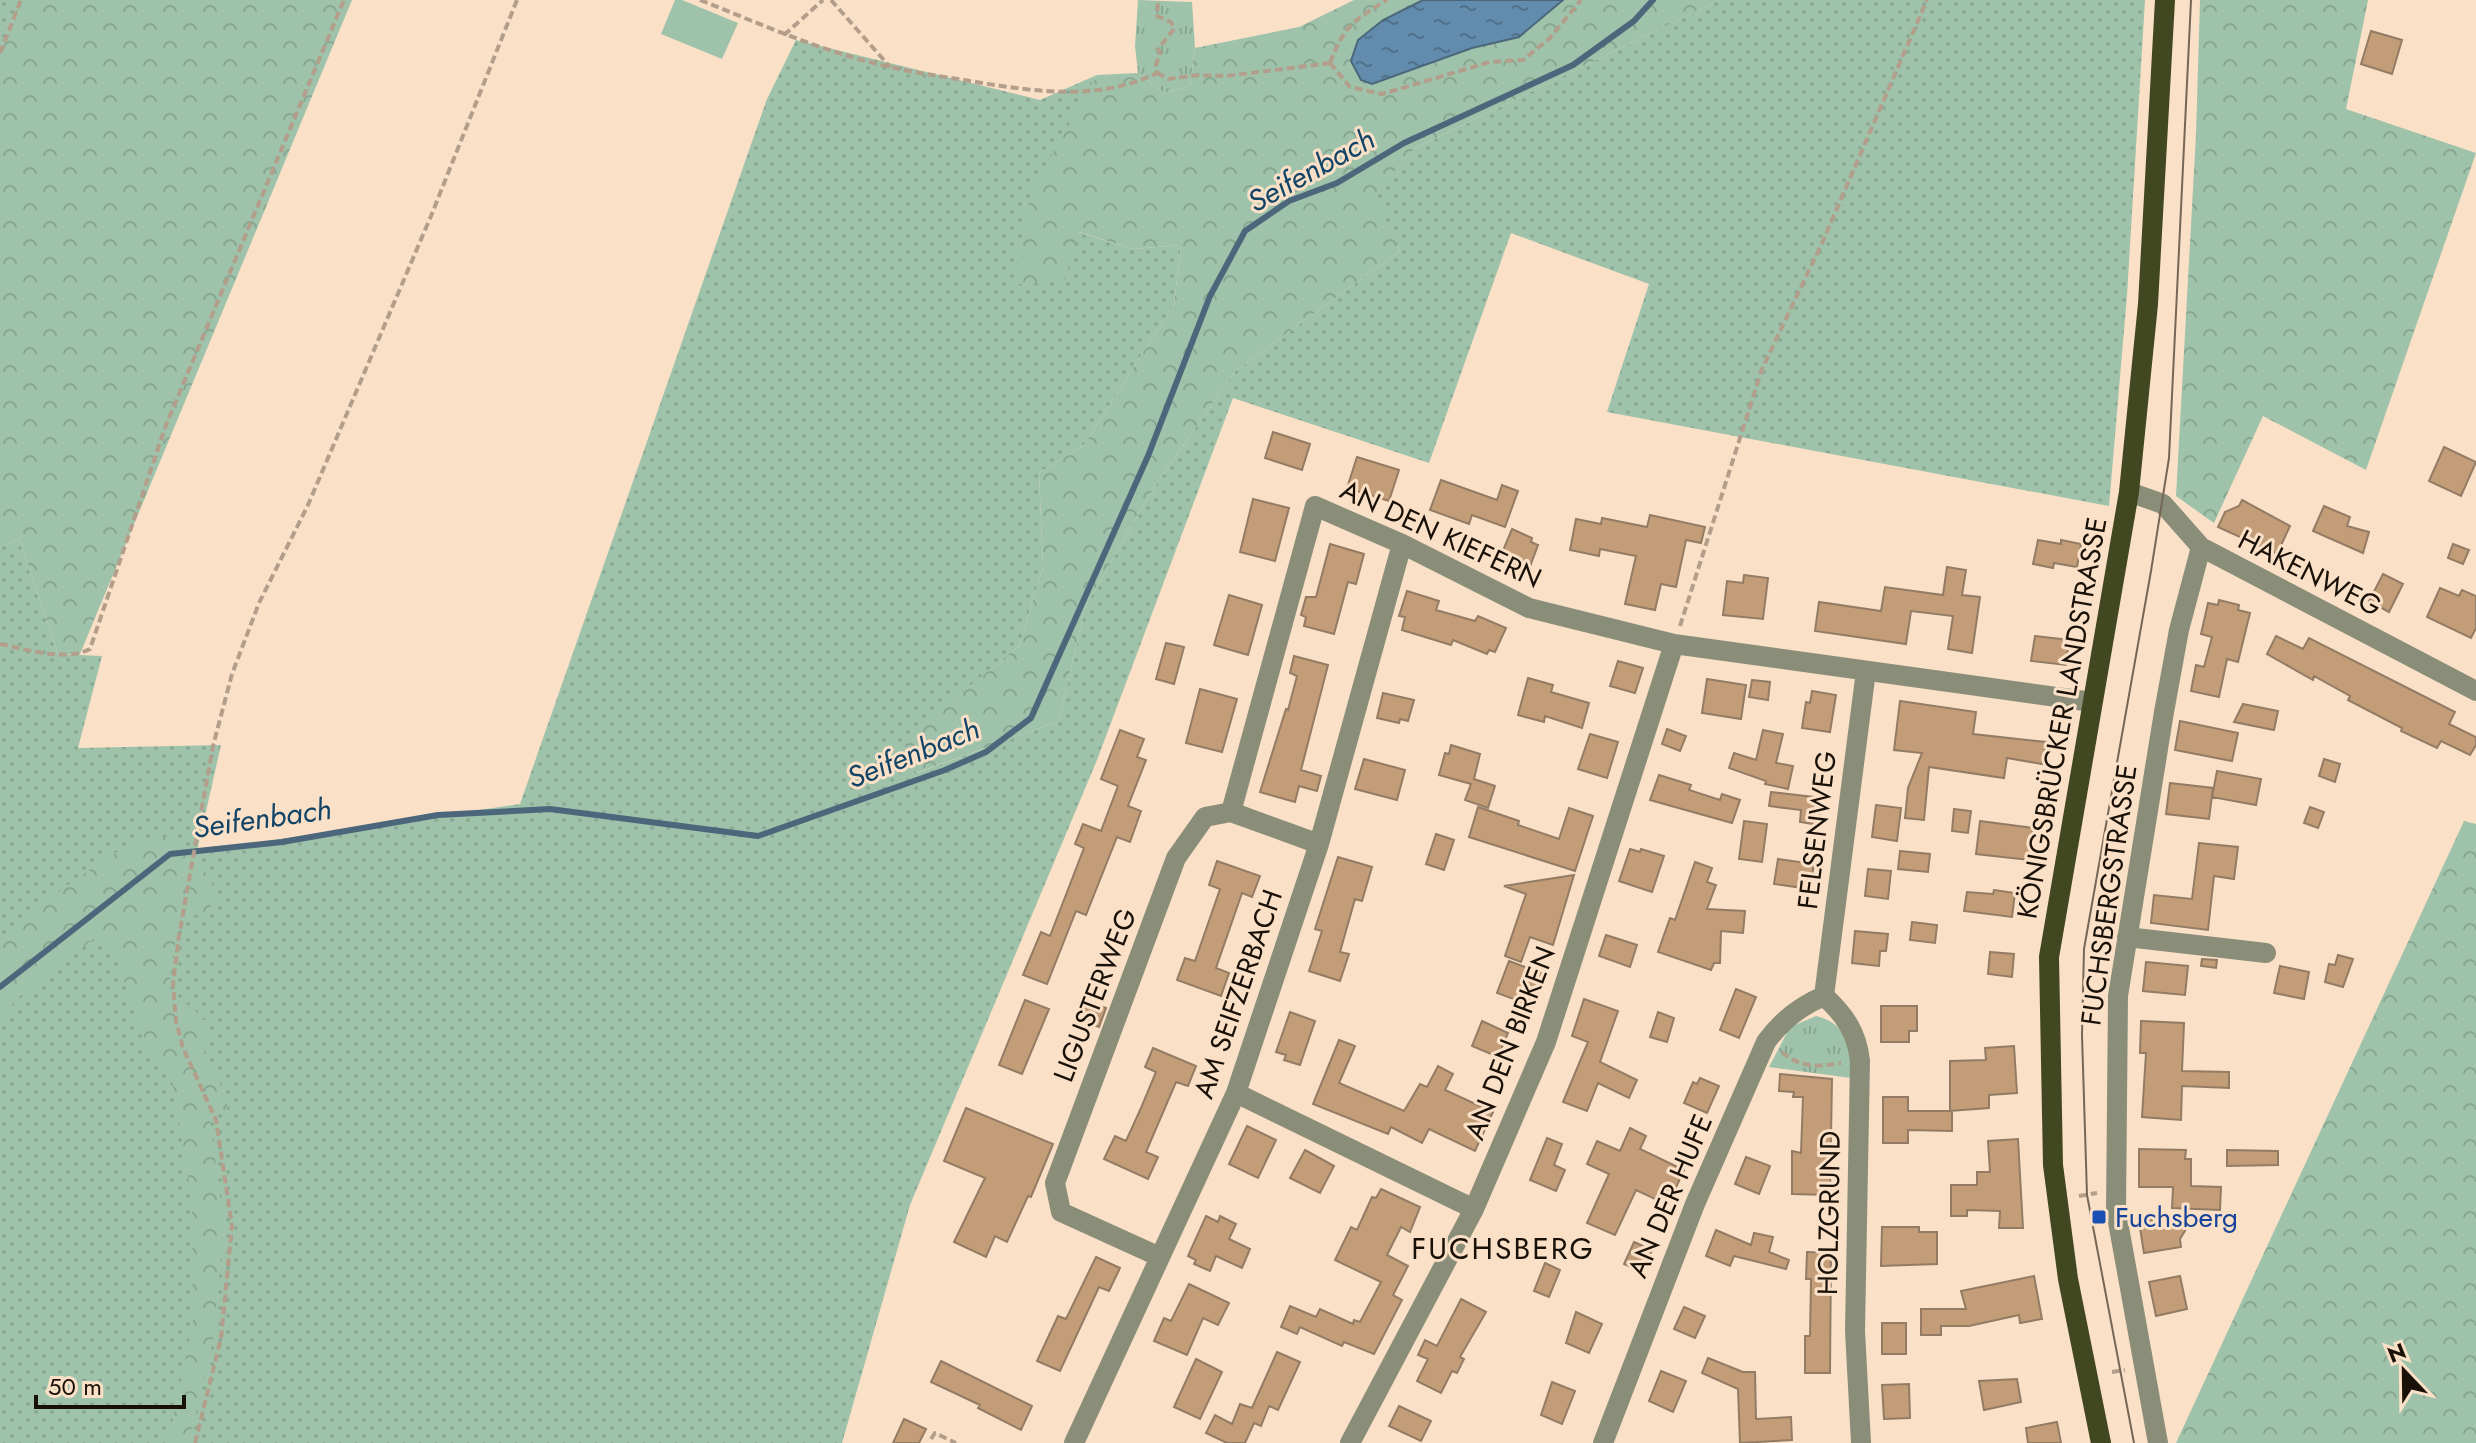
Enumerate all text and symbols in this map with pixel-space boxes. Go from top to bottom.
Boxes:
water label: Seifenbach [1240,117,1382,223]
street label: AN DEN KIEFERN [1334,469,1548,599]
street label: KÖNIGSBRÜCKER LANDSTRASSE [2006,514,2118,922]
street label: HAKENWEG [2231,519,2389,627]
water label: Seifenbach [840,707,986,799]
street label: FELSENWEG [1787,748,1847,912]
street label: FUCHSBERGSTRASSE [2070,762,2148,1028]
water label: Seifenbach [190,787,334,849]
street label: AM SEIFZERBACH [1183,884,1293,1104]
street label: LIGUSTERWEG [1043,902,1147,1088]
street label: AN DEN BIRKEN [1454,940,1566,1146]
street label: AN DER HUFE [1617,1108,1723,1284]
street label: HOLZGRUND [1807,1131,1851,1295]
place label: Fuchsberg [2115,1197,2238,1238]
marker: Fuchsberg [2090,1208,2108,1226]
district label: FUCHSBERG [1411,1227,1595,1270]
north arrow [2364,1331,2444,1411]
text: N [2382,1334,2411,1371]
scale bar [36,1359,184,1409]
text: 50 m [48,1369,102,1404]

